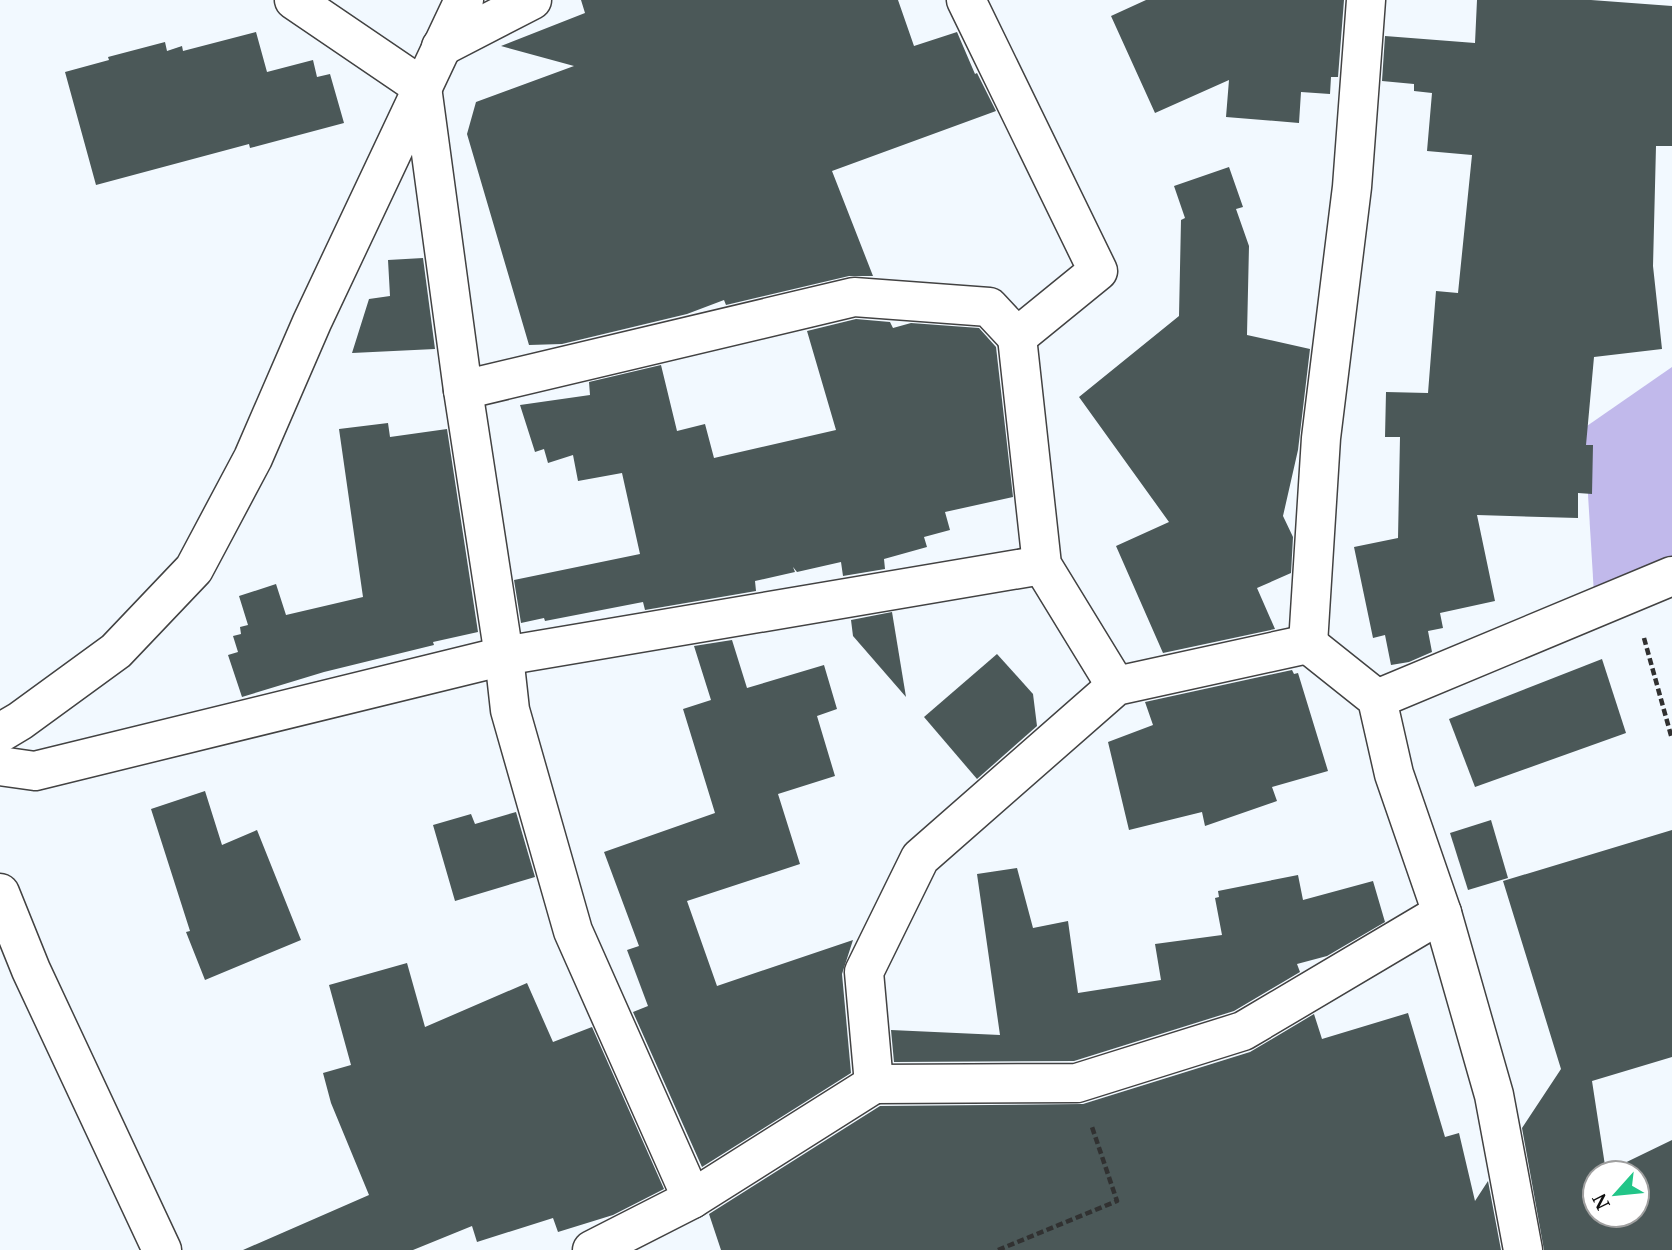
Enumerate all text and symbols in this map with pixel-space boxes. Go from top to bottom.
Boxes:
north arrow [1581,1159,1651,1229]
text: N [1586,1189,1616,1214]

